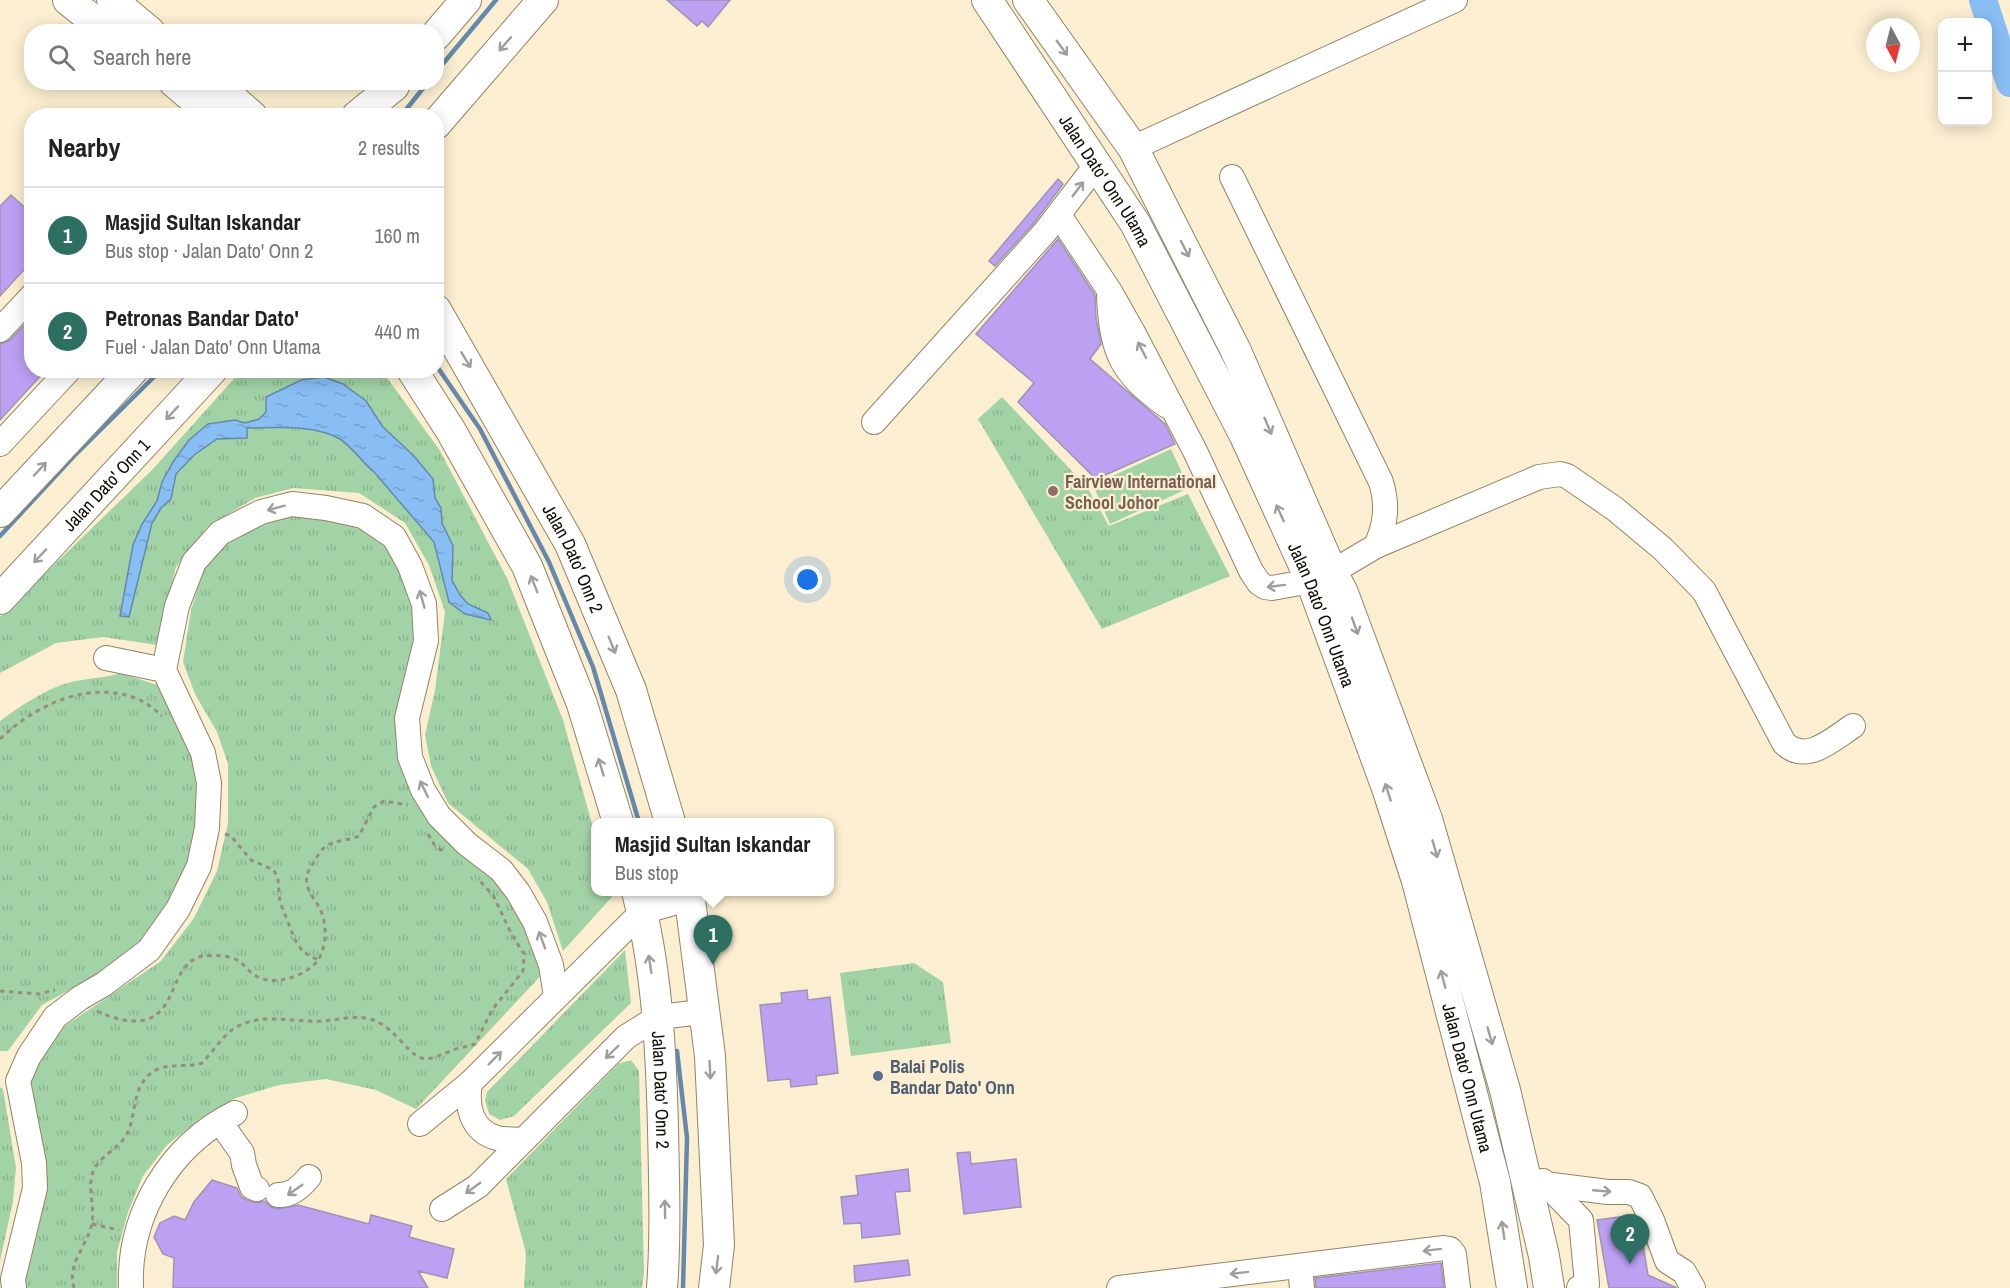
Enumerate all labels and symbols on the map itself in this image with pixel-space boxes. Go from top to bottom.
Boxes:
north arrow [1866,18,1920,72]
one-way arrow [498,36,512,51]
one-way arrow [1056,39,1068,55]
street label: Jalan Dato' Onn Utama [1054,109,1158,251]
one-way arrow [1072,182,1084,198]
one-way arrow [1180,240,1191,258]
one-way arrow [1136,342,1148,359]
one-way arrow [461,351,473,368]
one-way arrow [165,406,180,421]
one-way arrow [1263,416,1275,434]
street label: Jalan Dato' Onn 1 [57,432,156,536]
one-way arrow [33,462,47,477]
place label: Fairview International School Johor [1065,469,1216,515]
marker: Fairview International School Johor [1046,484,1060,498]
street label: Jalan Dato' Onn 2 [537,499,610,616]
one-way arrow [266,503,285,514]
one-way arrow [1274,504,1285,522]
street label: Jalan Dato' Onn Utama [1283,538,1361,690]
one-way arrow [33,548,47,563]
your location [793,565,822,594]
one-way arrow [528,575,539,593]
one-way arrow [1266,580,1286,591]
one-way arrow [416,590,427,609]
one-way arrow [1351,616,1362,634]
one-way arrow [607,636,618,654]
one-way arrow [595,757,606,776]
one-way arrow [417,780,429,798]
one-way arrow [1382,783,1393,802]
one-way arrow [1430,839,1441,858]
pin: 1 [694,916,732,965]
one-way arrow [535,931,546,949]
one-way arrow [645,955,656,975]
one-way arrow [1437,970,1449,989]
street label: Jalan Dato' Onn Utama [1437,1000,1499,1155]
one-way arrow [1484,1026,1496,1045]
street label: Jalan Dato' Onn 2 [646,1030,676,1149]
one-way arrow [604,1044,619,1059]
one-way arrow [488,1050,502,1065]
place label: Balai Polis Bandar Dato' Onn [890,1054,1015,1100]
one-way arrow [705,1059,716,1079]
marker: Balai Polis Bandar Dato' Onn [871,1069,885,1083]
one-way arrow [465,1182,481,1195]
one-way arrow [287,1184,304,1196]
one-way arrow [1592,1186,1612,1197]
one-way arrow [659,1199,671,1219]
pin: 2 [1610,1214,1650,1264]
one-way arrow [1497,1221,1508,1241]
one-way arrow [1423,1244,1443,1255]
one-way arrow [711,1254,722,1274]
one-way arrow [1229,1268,1249,1279]

